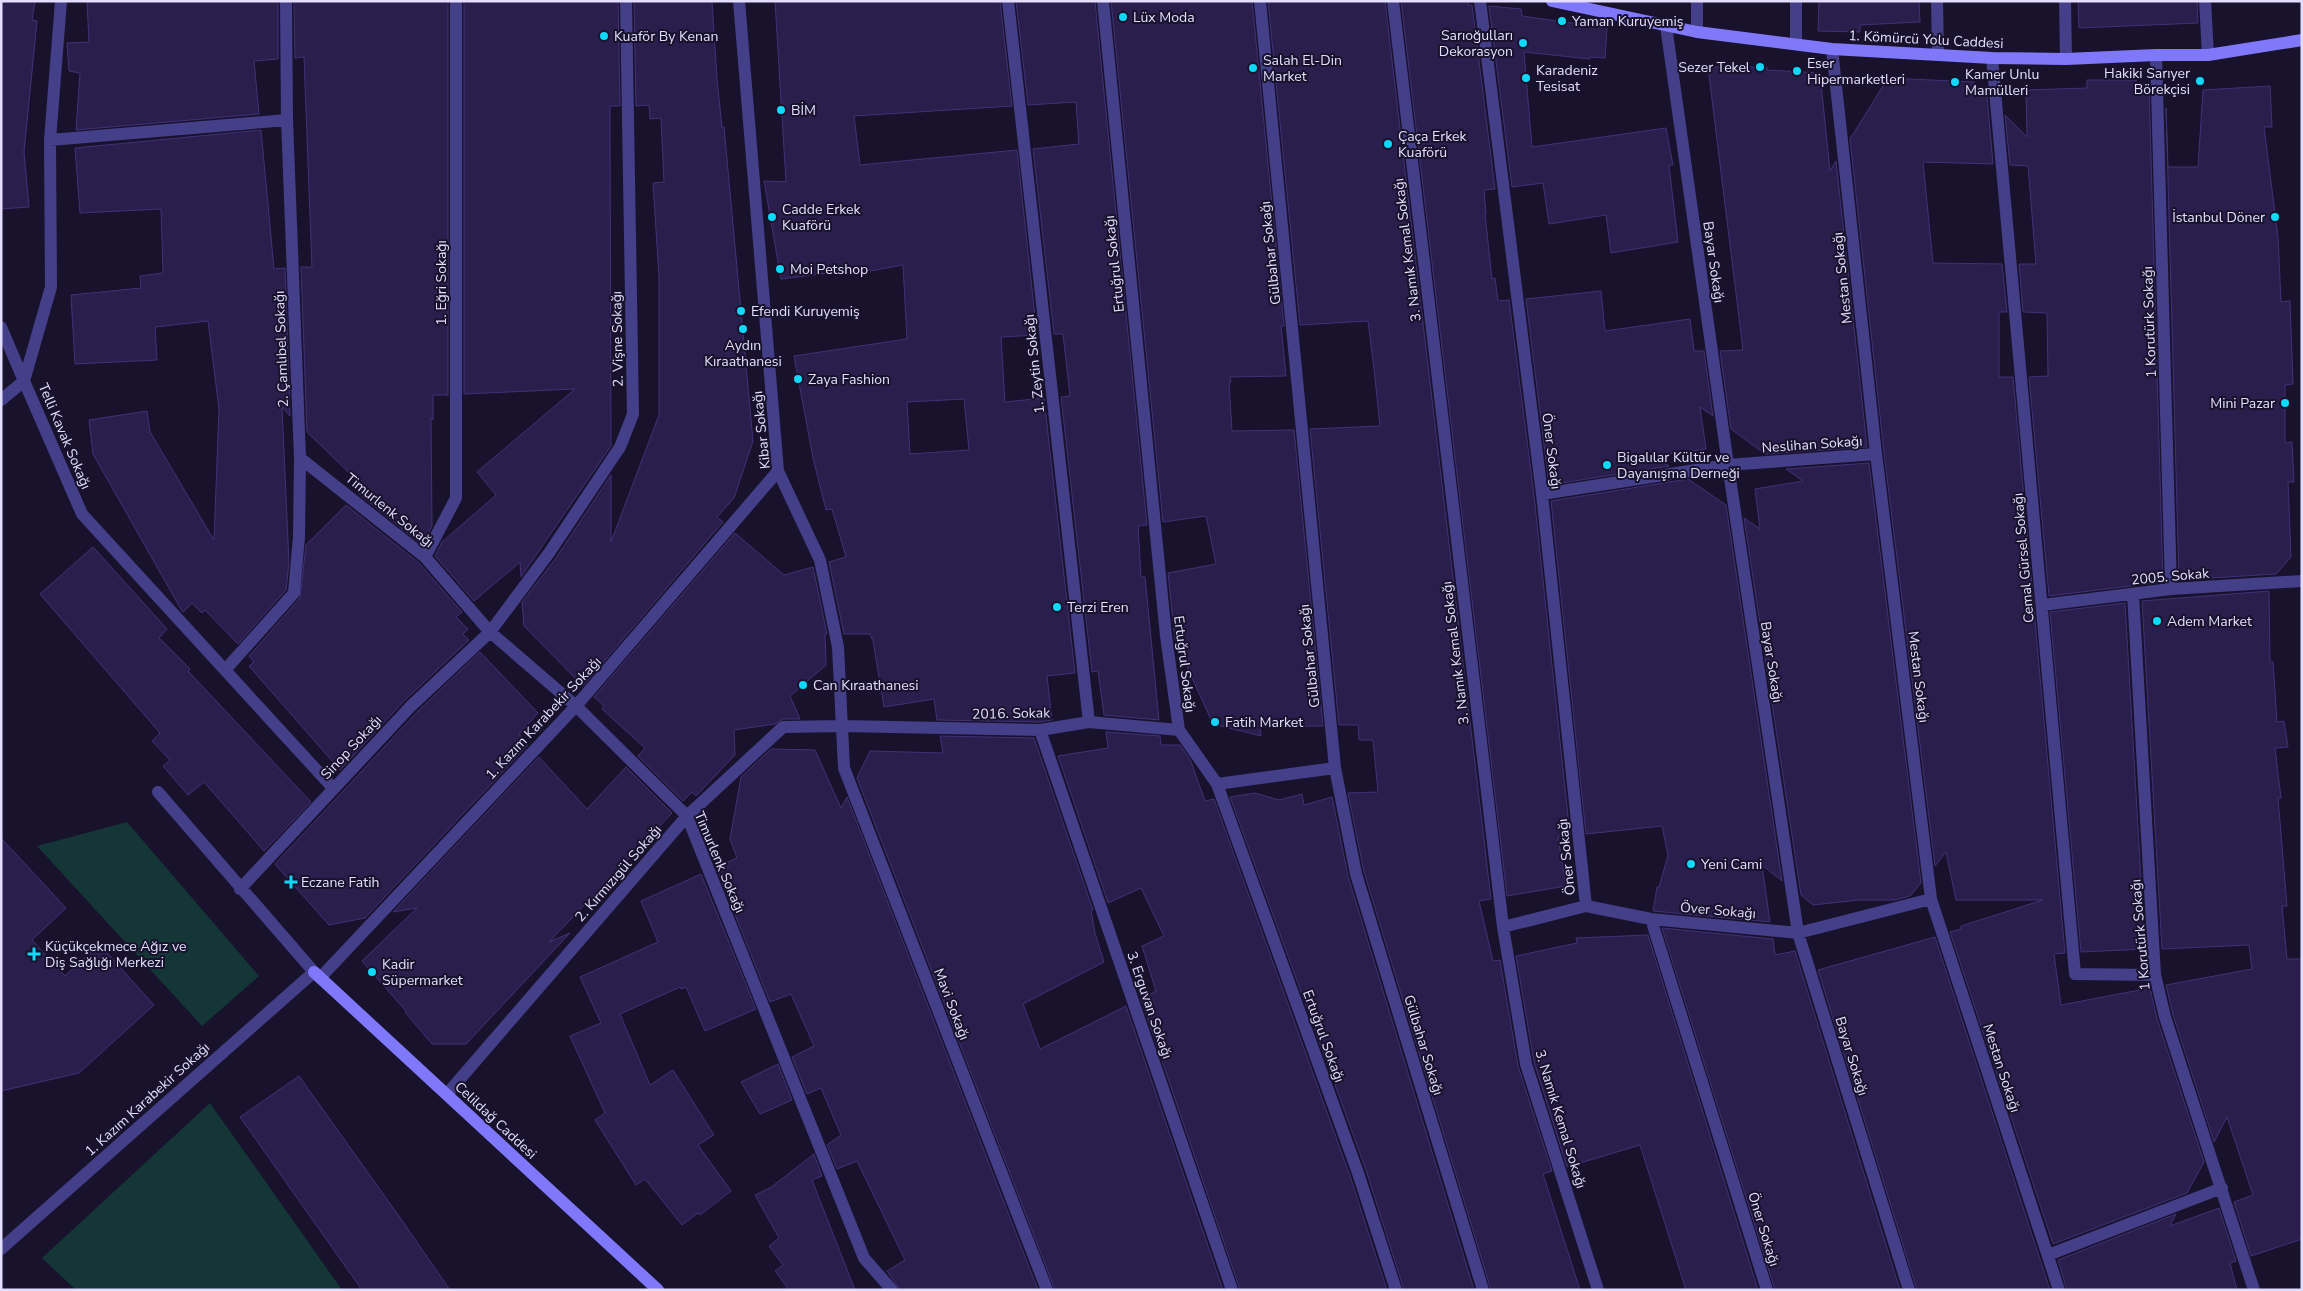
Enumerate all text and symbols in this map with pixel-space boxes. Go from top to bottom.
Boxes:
place label: Lüx Moda [1133,8,1195,27]
marker: Lüx Moda [1117,11,1129,23]
place label: Yaman Kuruyemiş [1571,12,1684,31]
marker: Yaman Kuruyemiş [1556,15,1568,27]
place label: Sarıoğulları Dekorasyon [1439,26,1513,61]
street label: 1. Kömürcü Yolu Caddesi [1848,26,2004,53]
place label: Kuaför By Kenan [614,27,718,46]
marker: Kuaför By Kenan [598,30,610,42]
marker: Sarıoğulları Dekorasyon [1517,37,1529,49]
place label: Salah El-Din Market [1263,51,1342,86]
place label: Eser Hipermarketleri [1807,54,1905,89]
place label: Sezer Tekel [1678,58,1751,77]
place label: Karadeniz Tesisat [1536,61,1598,96]
marker: Sezer Tekel [1754,61,1766,73]
marker: Salah El-Din Market [1247,62,1259,74]
place label: Hakiki Sarıyer Börekçisi [2104,64,2190,99]
marker: Eser Hipermarketleri [1791,65,1803,77]
place label: Kamer Unlu Mamülleri [1965,65,2039,100]
marker: Karadeniz Tesisat [1520,72,1532,84]
marker: Hakiki Sarıyer Börekçisi [2194,75,2206,87]
marker: Kamer Unlu Mamülleri [1949,76,1961,88]
place label: BİM [791,101,816,120]
marker: BİM [775,104,787,116]
place label: Çaça Erkek Kuaförü [1398,127,1468,162]
marker: Çaça Erkek Kuaförü [1382,138,1394,150]
street label: 3. Namık Kemal Sokağı [1389,177,1426,323]
place label: Cadde Erkek Kuaförü [782,200,861,235]
street label: Gülbahar Sokağı [1256,200,1285,306]
place label: İstanbul Döner [2172,208,2265,227]
marker: Cadde Erkek Kuaförü [766,211,778,223]
marker: İstanbul Döner [2269,211,2281,223]
street label: Ertuğrul Sokağı [1100,215,1129,313]
street label: Bayar Sokağı [1698,220,1729,304]
street label: Mestan Sokağı [1828,231,1857,325]
street label: 1. Eğri Sokağı [432,240,451,326]
place label: Moi Petshop [790,260,868,279]
marker: Moi Petshop [774,263,786,275]
street label: 1 Korutürk Sokağı [2138,266,2161,378]
street label: 2. Çamlıbel Sokağı [270,290,293,408]
street label: 2. Vişne Sokağı [607,291,628,387]
place label: Efendi Kuruyemiş [751,302,860,321]
marker: Efendi Kuruyemiş [735,305,747,317]
street label: 1. Zeytin Sokağı [1020,313,1049,415]
marker: Aydın Kıraathanesi [737,323,749,335]
place label: Aydın Kıraathanesi [704,336,782,371]
place label: Zaya Fashion [808,370,890,389]
marker: Zaya Fashion [792,373,804,385]
street label: Telli Kavak Sokağı [34,380,95,492]
street label: Kibar Sokağı [748,390,775,470]
place label: Mini Pazar [2210,394,2275,413]
marker: Mini Pazar [2279,397,2291,409]
street label: Öner Sokağı [1537,412,1566,490]
street label: Neslihan Sokağı [1761,431,1863,458]
place label: Bigalılar Kültür ve Dayanışma Derneği [1617,448,1740,483]
marker: Bigalılar Kültür ve Dayanışma Derneği [1601,459,1613,471]
street label: Timurlenk Sokağı [341,469,438,552]
street label: Cemal Gürsel Sokağı [2008,492,2039,624]
street label: 2005. Sokak [2130,564,2211,589]
street label: 3. Namık Kemal Sokağı [1437,580,1474,726]
place label: Terzi Eren [1067,598,1129,617]
marker: Terzi Eren [1051,601,1063,613]
street label: Gülbahar Sokağı [1295,603,1324,709]
place label: Adem Market [2167,612,2252,631]
street label: Ertuğrul Sokağı [1169,615,1200,714]
marker: Adem Market [2151,615,2163,627]
street label: Bayar Sokağı [1756,620,1787,704]
street label: Mestan Sokağı [1903,630,1934,724]
street label: 1. Kazım Karabekir Sokağı [481,653,606,784]
place label: Can Kıraathanesi [813,676,919,695]
marker: Can Kıraathanesi [797,679,809,691]
street label: 2016. Sokak [972,703,1051,724]
street label: Sinop Sokağı [317,711,386,784]
place label: Fatih Market [1225,713,1303,732]
marker: Fatih Market [1209,716,1221,728]
street label: Timurlenk Sokağı [690,808,750,916]
street label: Öner Sokağı [1553,818,1580,896]
street label: 2. Kırmızıgül Sokağı [571,821,666,926]
place label: Yeni Cami [1700,855,1762,874]
marker: Yeni Cami [1685,858,1697,870]
place label: Eczane Fatih [301,873,379,892]
marker: Eczane Fatih [285,876,297,888]
street label: 1 Korutürk Sokağı [2126,878,2155,991]
street label: Över Sokağı [1679,898,1757,923]
place label: Küçükçekmece Ağız ve Diş Sağlığı Merkezi [45,937,186,972]
marker: Küçükçekmece Ağız ve Diş Sağlığı Merkezi [27,947,41,961]
street label: 3. Erguvan Sokağı [1122,949,1177,1061]
place label: Kadir Süpermarket [382,955,463,990]
street label: Mavi Sokağı [929,965,974,1043]
marker: Kadir Süpermarket [366,966,378,978]
street label: Ertuğrul Sokağı [1298,987,1349,1085]
street label: Gülbahar Sokağı [1399,993,1448,1098]
street label: Bayar Sokağı [1830,1014,1873,1098]
street label: Mestan Sokağı [1978,1021,2025,1115]
street label: 1. Kazım Karabekir Sokağı [81,1038,214,1161]
street label: 3. Namık Kemal Sokağı [1530,1047,1591,1191]
street label: Celildağ Caddesi [451,1077,541,1163]
street label: Öner Sokağı [1743,1190,1784,1269]

